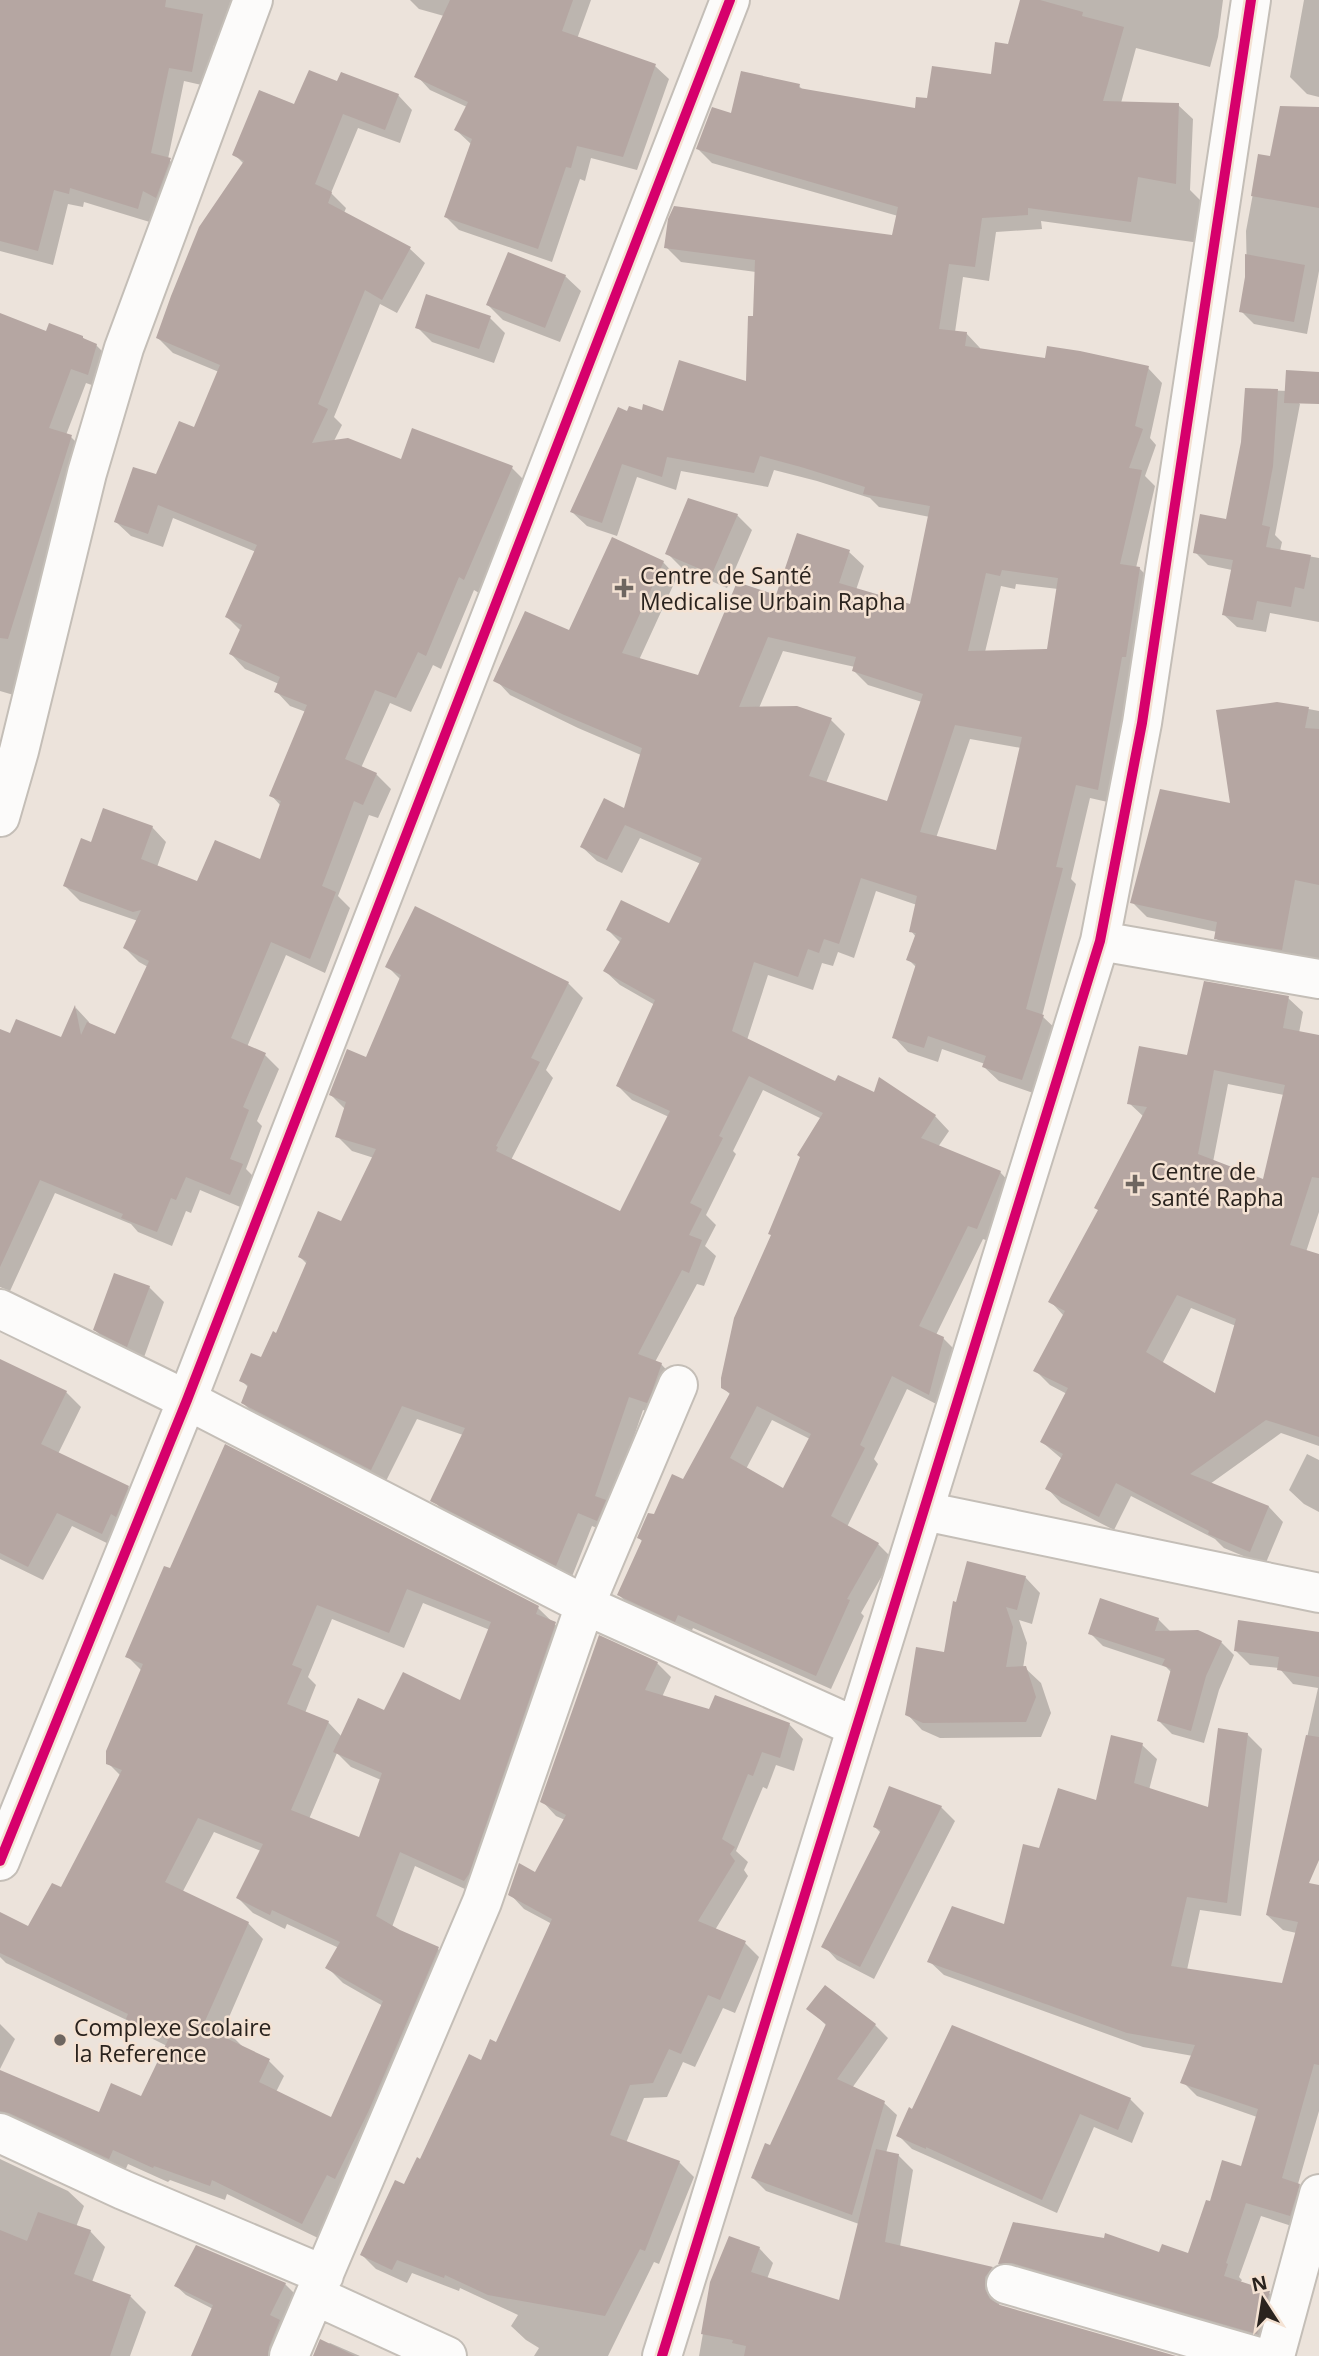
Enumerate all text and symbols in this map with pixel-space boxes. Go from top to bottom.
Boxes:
place label: Centre de Santé Medicalise Urbain Rapha [640,559,906,617]
marker: Centre de Santé Medicalise Urbain Rapha [614,578,634,598]
place label: Centre de santé Rapha [1151,1155,1284,1213]
marker: Centre de santé Rapha [1125,1174,1145,1194]
place label: Complexe Scolaire la Reference [74,2011,272,2069]
marker: Complexe Scolaire la Reference [52,2032,68,2048]
north arrow [1228,2265,1298,2335]
text: N [1249,2269,1270,2298]

